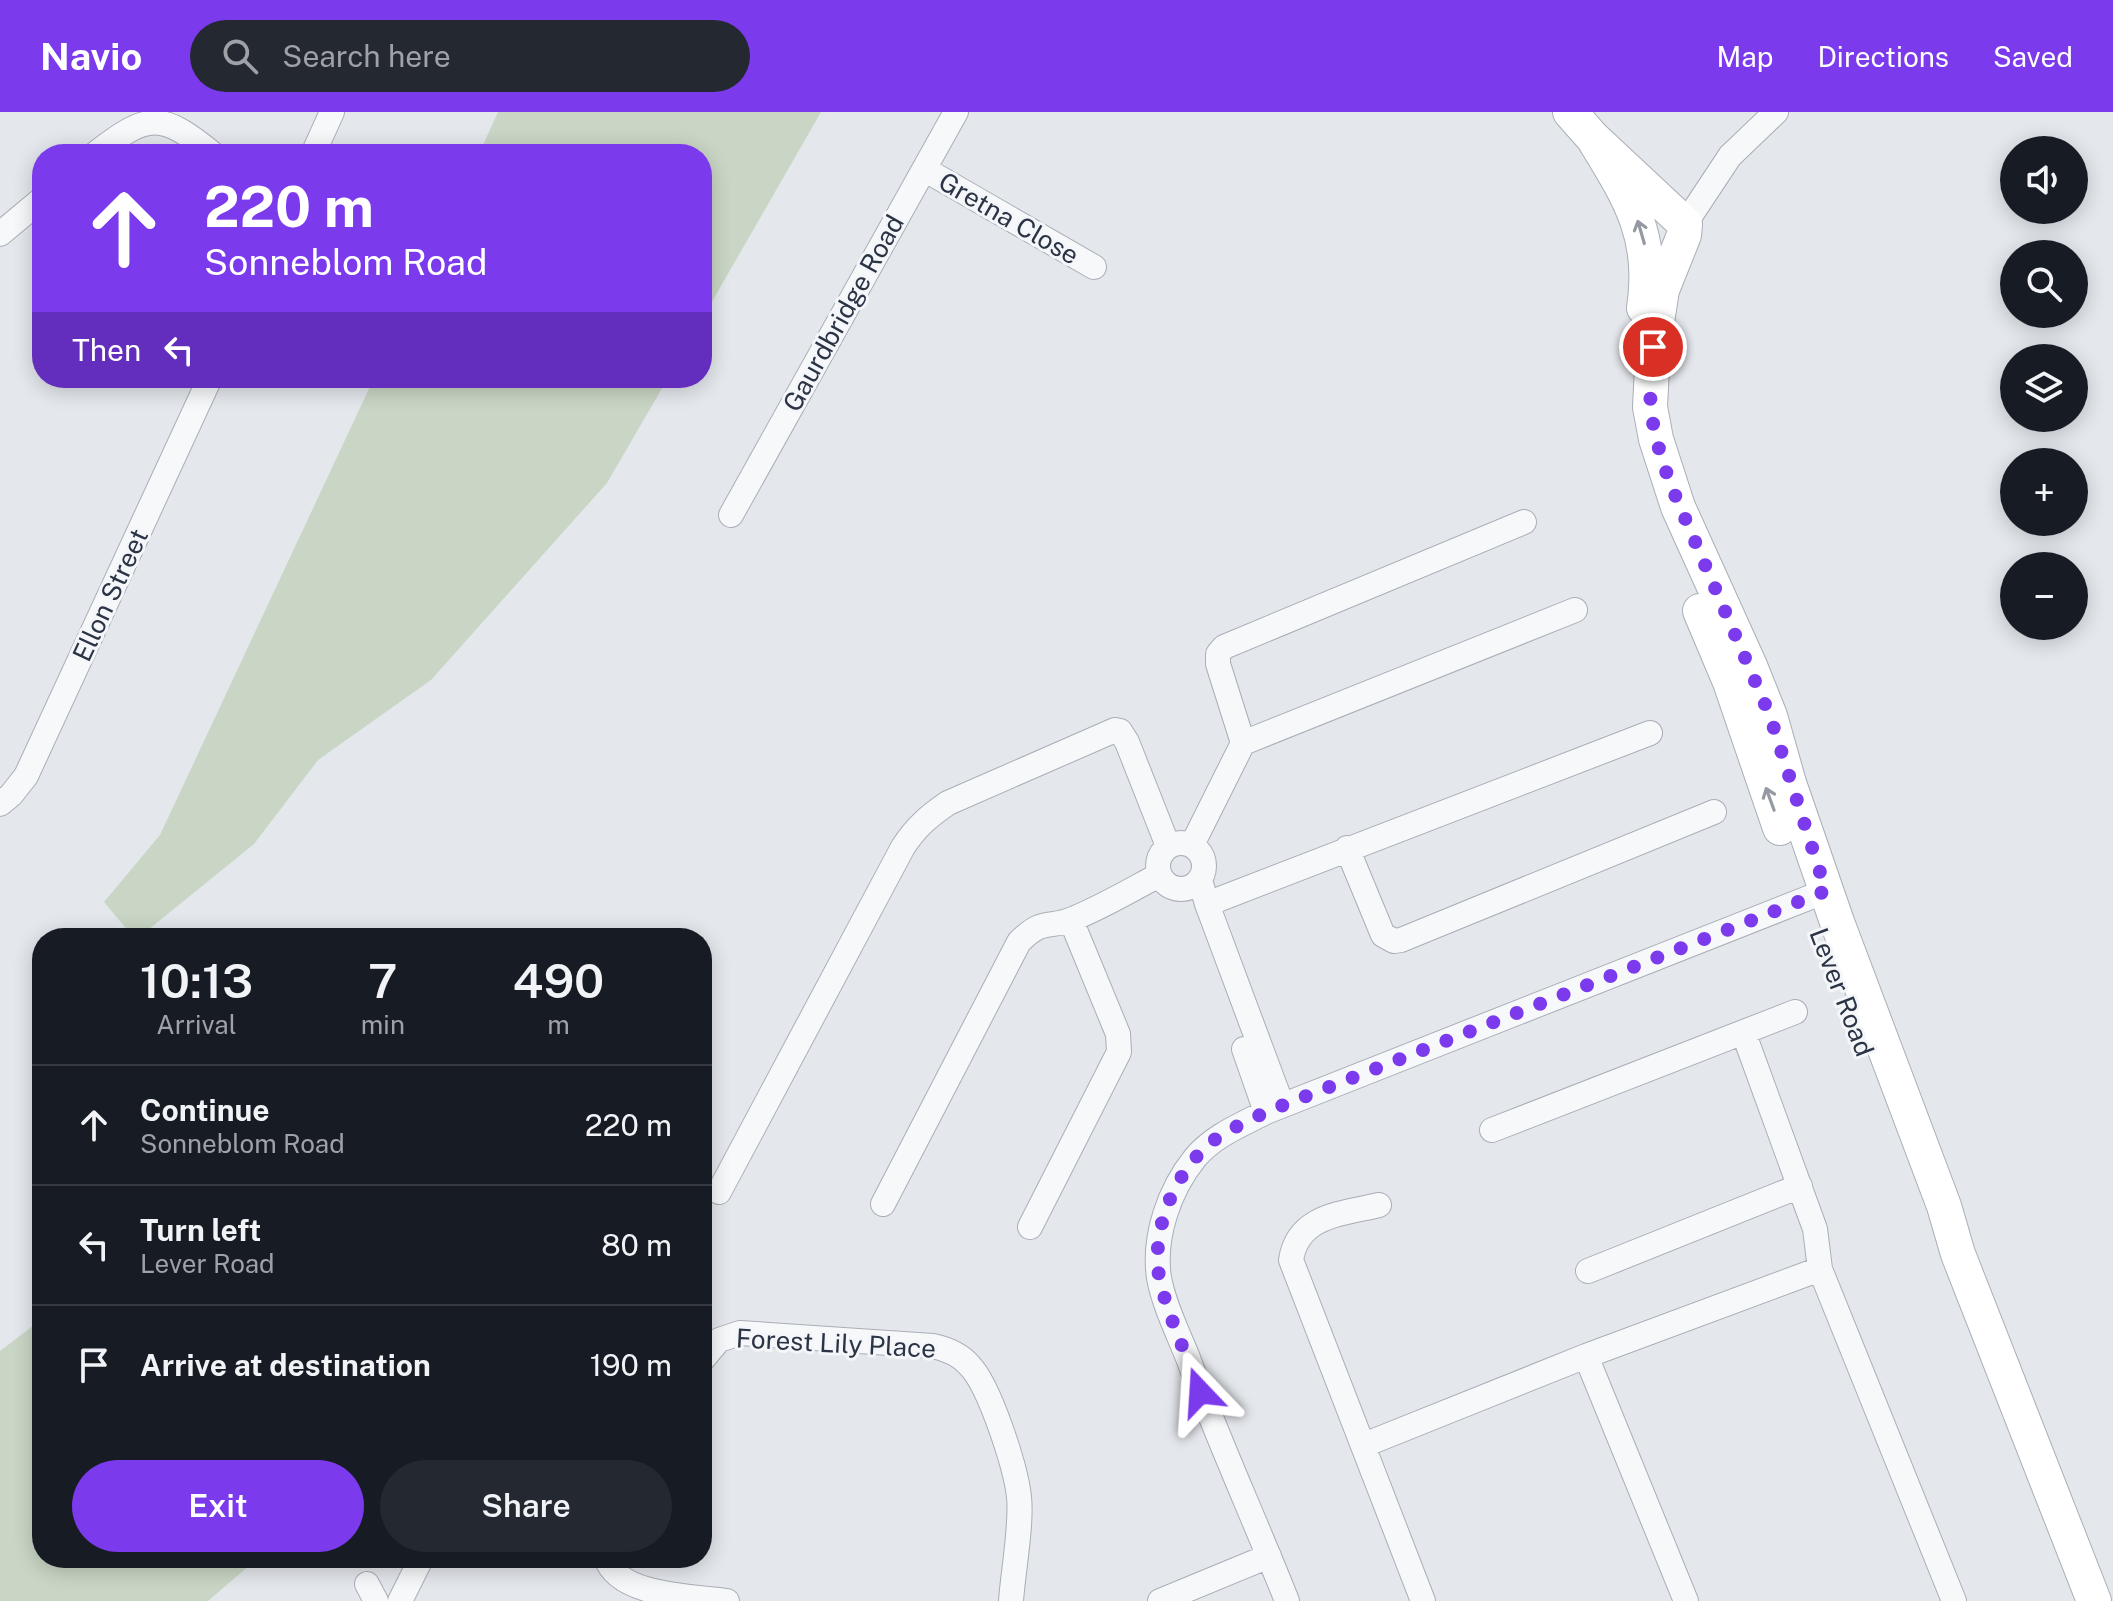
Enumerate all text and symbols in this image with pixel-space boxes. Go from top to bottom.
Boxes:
search box [190,20,750,92]
text: Navio [40,34,142,79]
icon: search [218,34,262,78]
text: Search here [282,38,451,74]
text: Map [1717,40,1773,73]
text: Directions [1817,40,1949,73]
text: Saved [1993,40,2073,73]
map controls [2000,136,2088,640]
button: sound [2000,136,2088,224]
street label: Gretna Close [933,165,1085,271]
text: 220 m [204,174,374,240]
icon: ahead [72,176,176,280]
street label: Gaurdbridge Road [776,209,910,417]
one-way arrow [1632,219,1647,245]
button: search [2000,240,2088,328]
text: Sonneblom Road [204,241,487,283]
pin [1619,313,1687,381]
icon: arrive [1631,325,1675,369]
icon: left [157,328,201,372]
text: Then [72,332,141,368]
button: layers [2000,344,2088,432]
button: + [2000,448,2088,536]
street label: Ellon Street [66,524,154,666]
button: − [2000,552,2088,640]
one-way arrow [1762,787,1776,812]
street label: Lever Road [1803,924,1881,1060]
text: 10:13 [140,952,253,1009]
text: 7 [368,952,398,1009]
text: 490 [513,952,604,1009]
text: Arrival [156,1009,237,1040]
text: min [361,1009,405,1040]
text: m [547,1009,570,1040]
text: Continue [140,1092,270,1128]
icon: ahead [72,1103,116,1147]
text: 220 m [585,1107,672,1143]
text: Sonneblom Road [140,1128,345,1159]
text: Turn left [140,1212,261,1248]
icon: left [72,1223,116,1267]
text: 80 m [601,1227,672,1263]
text: Lever Road [140,1248,275,1279]
street label: Forest Lily Place [735,1322,937,1364]
icon: arrive [72,1343,116,1387]
text: Arrive at destination [140,1347,431,1383]
text: 190 m [590,1347,672,1383]
position arrow [1158,1350,1242,1434]
button: Exit [72,1460,364,1552]
button: Share [380,1460,672,1552]

